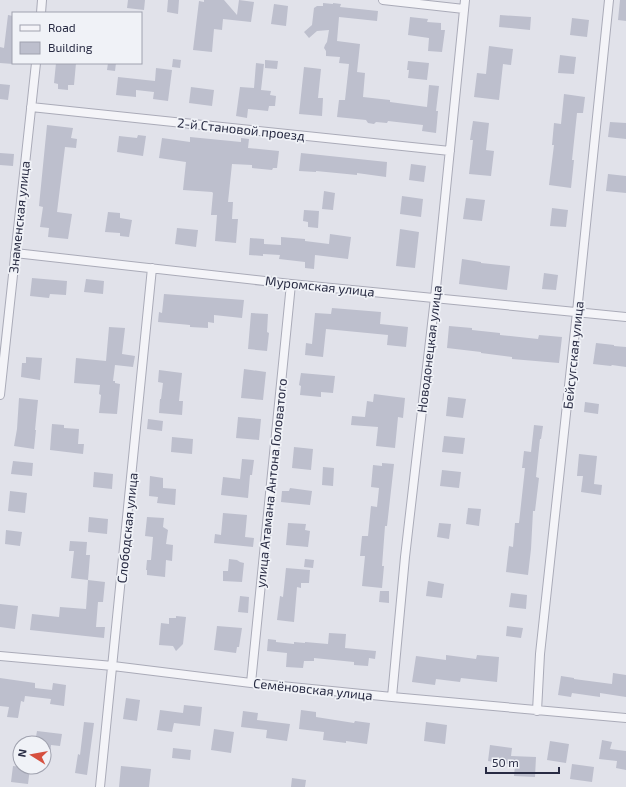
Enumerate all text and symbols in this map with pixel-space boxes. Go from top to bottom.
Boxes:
legend [12,12,142,64]
text: Road [48,20,76,34]
text: Building [48,40,93,54]
street label: 2-й Становой проезд [176,114,306,144]
street label: Знаменская улица [5,160,33,274]
street label: Муромская улица [265,272,375,300]
street label: Новодонецкая улица [413,284,445,414]
street label: Бейсугская улица [559,300,587,410]
street label: улица Атамана Антона Головатого [252,377,290,589]
street label: Слободская улица [113,472,141,584]
street label: Семёновская улица [252,675,374,703]
north arrow [12,735,52,775]
text: N [15,748,29,758]
scale bar [486,749,559,775]
text: 50 m [492,755,519,769]

